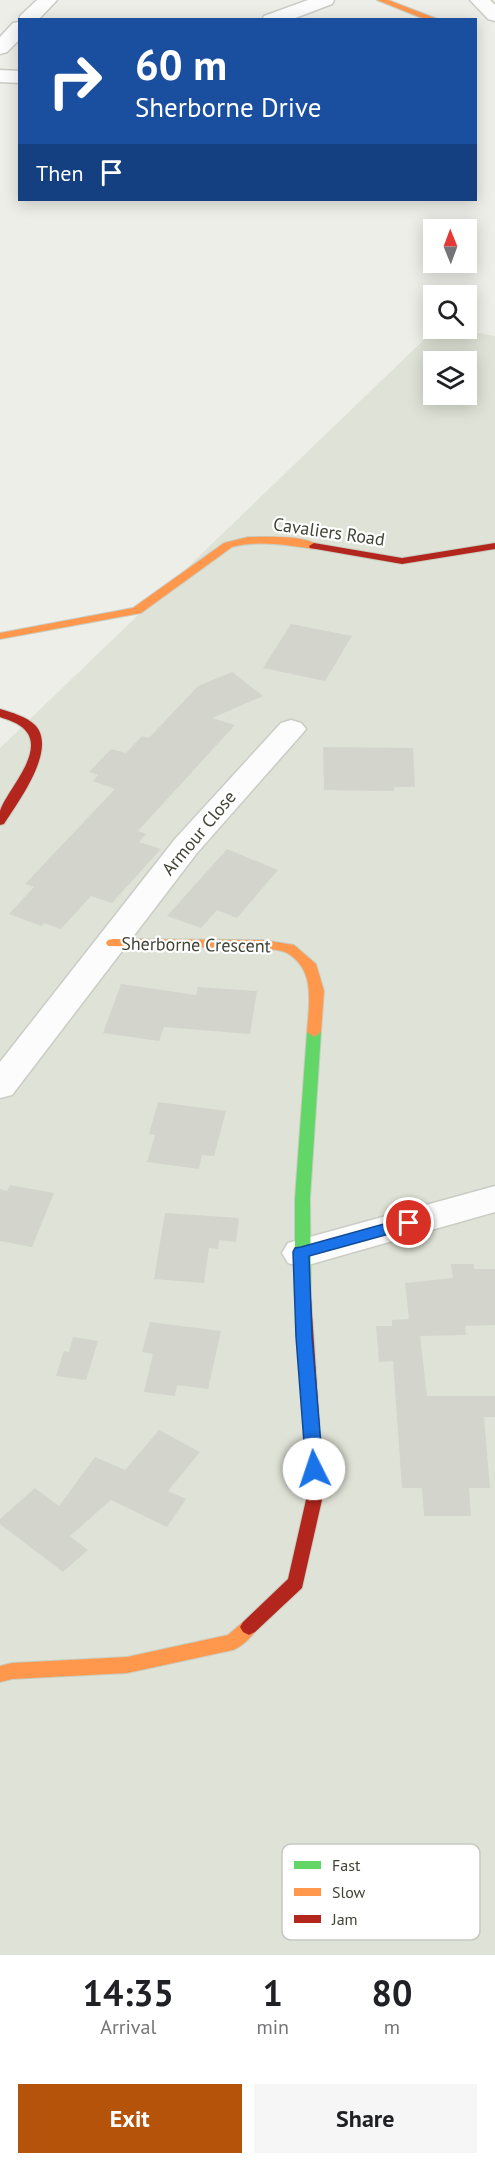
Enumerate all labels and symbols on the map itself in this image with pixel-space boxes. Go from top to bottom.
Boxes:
north arrow [423,219,477,273]
street label: Cavaliers Road [272,512,386,551]
street label: Armour Close [157,786,241,880]
street label: Sherborne Crescent [121,932,271,957]
pin [383,1197,434,1248]
position arrow [282,1437,346,1501]
legend [282,1844,480,1940]
text: Fast [332,1855,361,1875]
text: Slow [332,1882,366,1902]
text: Jam [331,1909,358,1929]

